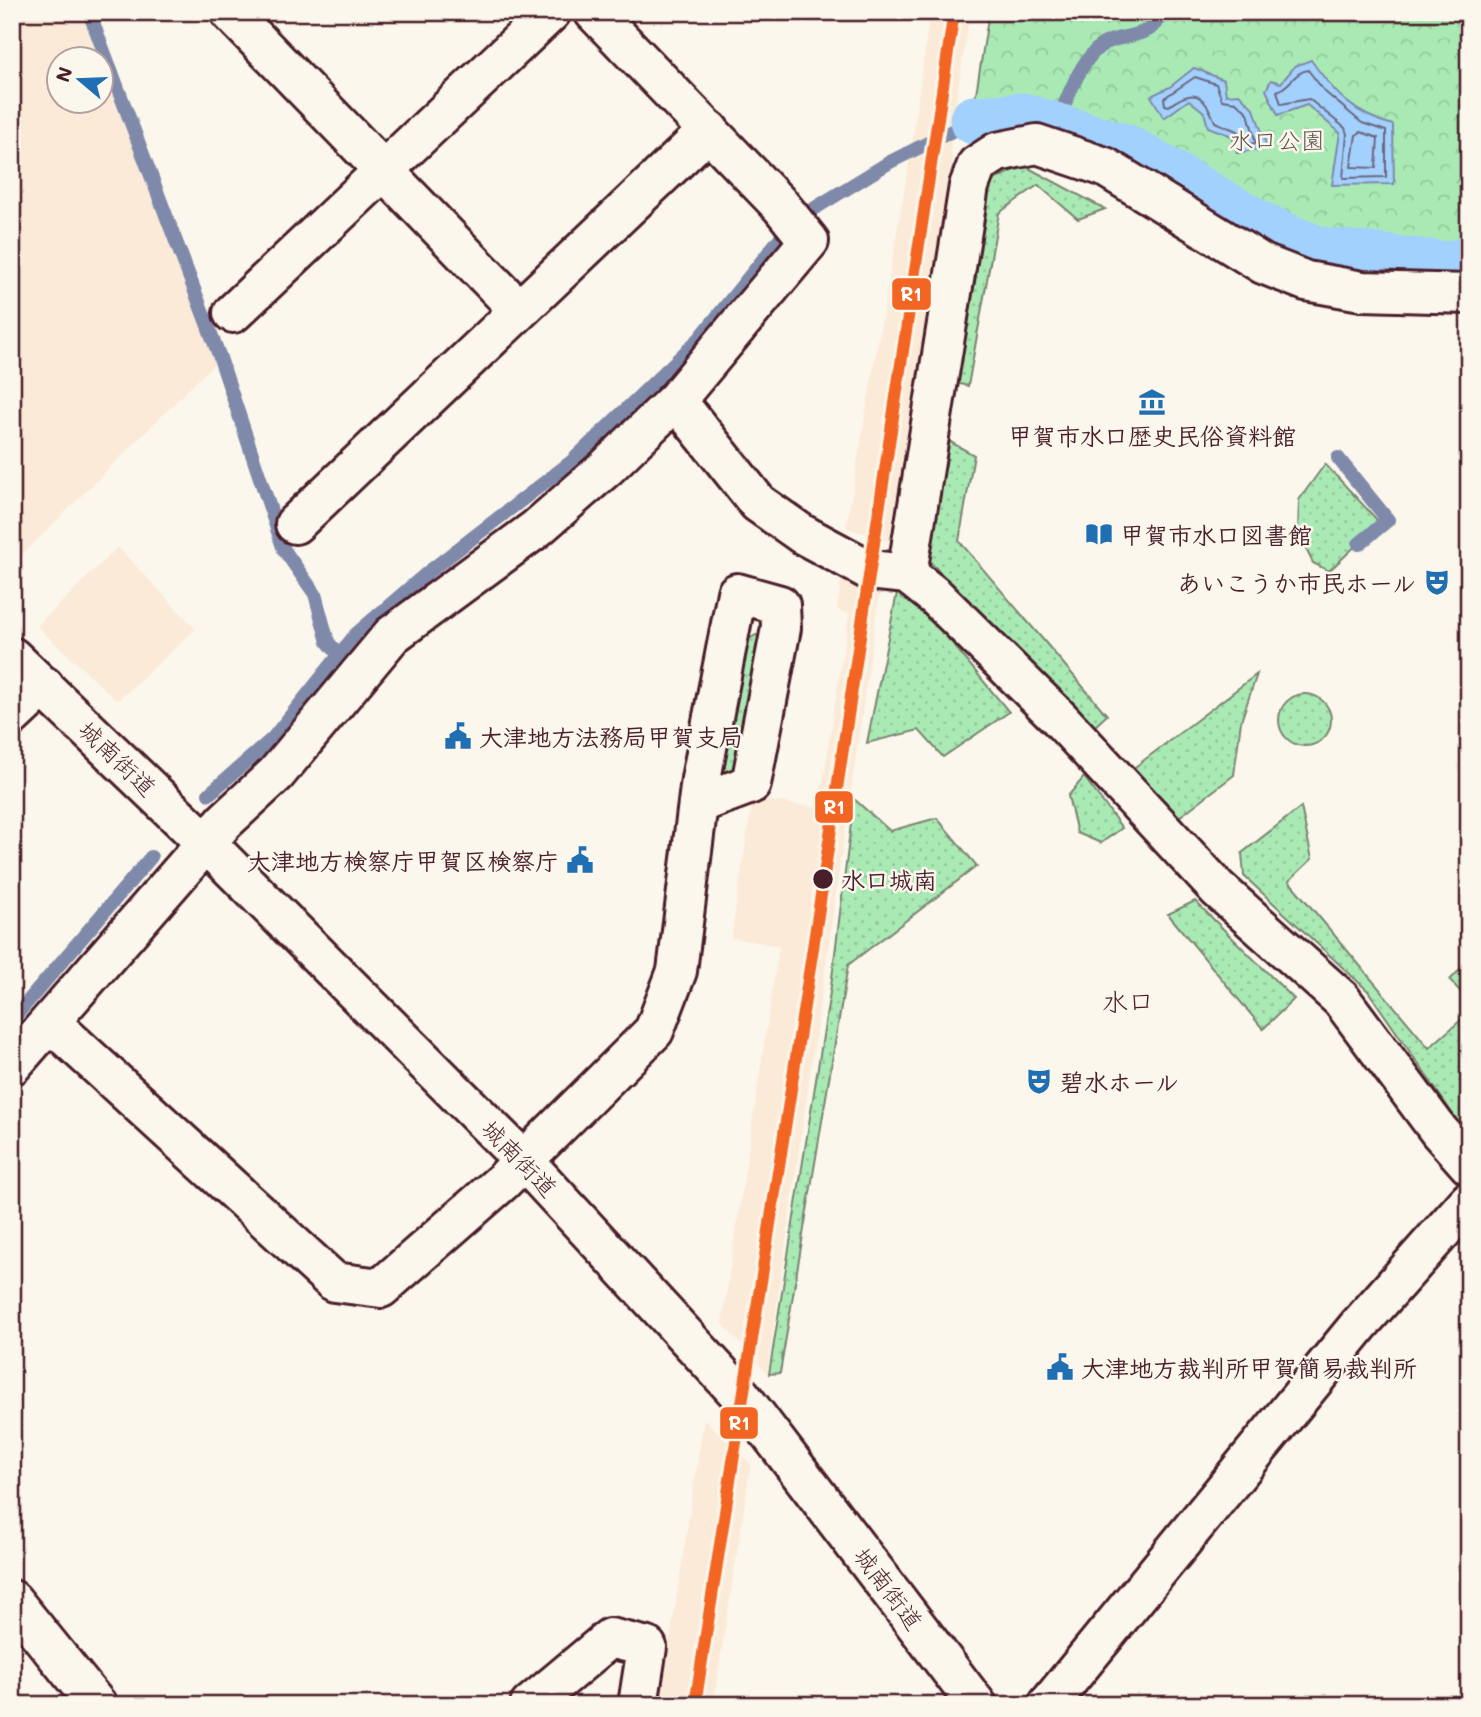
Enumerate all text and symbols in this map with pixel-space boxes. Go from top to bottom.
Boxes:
north arrow [46,46,116,116]
text: N [49,63,78,85]
park label: 水口公園 [1229,124,1325,155]
line badge: R1 [891,277,932,311]
text: R1 [900,281,922,306]
museum icon: 甲賀市水口歴史民俗資料館 [1137,387,1167,417]
place label: 甲賀市水口歴史民俗資料館 [1008,420,1296,451]
library icon: 甲賀市水口図書館 [1084,519,1114,549]
place label: 甲賀市水口図書館 [1120,519,1312,550]
place label: あいこうか市民ホール [1177,567,1416,598]
theatre icon: あいこうか市民ホール [1422,567,1452,597]
street label: 城南街道 [73,714,163,802]
public building icon: 大津地方法務局甲賀支局 [443,721,473,751]
place label: 大津地方法務局甲賀支局 [479,721,743,752]
line badge: R1 [814,790,854,824]
text: R1 [823,794,845,819]
place label: 大津地方検察庁甲賀区検察庁 [247,845,559,876]
public building icon: 大津地方検察庁甲賀区検察庁 [565,845,595,875]
place label: 水口城南 [841,864,937,895]
marker: 水口城南 [811,867,835,891]
district label: 水口 [1102,984,1154,1018]
theatre icon: 碧水ホール [1024,1066,1054,1096]
place label: 碧水ホール [1060,1066,1179,1097]
street label: 城南街道 [476,1113,564,1203]
public building icon: 大津地方裁判所甲賀簡易裁判所 [1045,1352,1075,1382]
place label: 大津地方裁判所甲賀簡易裁判所 [1081,1352,1417,1383]
line badge: R1 [719,1406,759,1440]
text: R1 [728,1410,750,1435]
street label: 城南街道 [848,1540,930,1636]

